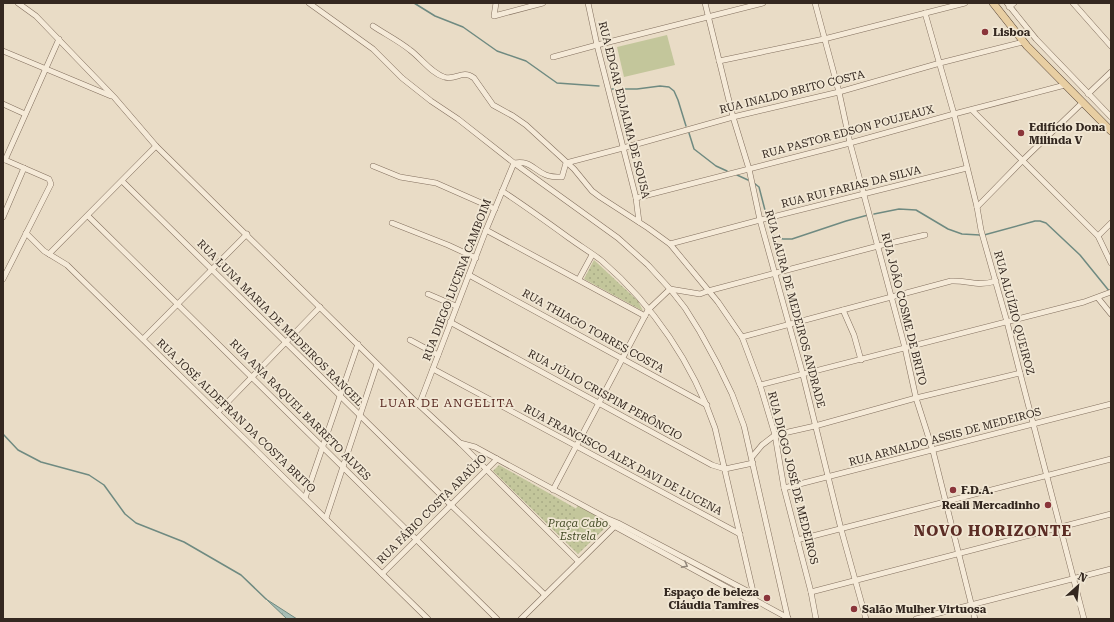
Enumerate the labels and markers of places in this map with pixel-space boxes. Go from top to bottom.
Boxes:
place label: Lisboa [993,26,1031,39]
marker: Lisboa [980,27,990,37]
place label: Edifício Dona Milinda V [1029,121,1106,147]
marker: Edifício Dona Milinda V [1016,128,1026,138]
place label: F.D.A. [961,484,993,497]
marker: F.D.A. [948,485,958,495]
place label: Reali Mercadinho [942,499,1040,512]
marker: Reali Mercadinho [1043,500,1053,510]
place label: Espaço de beleza Cláudia Tamires [664,586,760,612]
marker: Espaço de beleza Cláudia Tamires [762,593,772,603]
place label: Salão Mulher Virtuosa [862,603,987,616]
marker: Salão Mulher Virtuosa [849,604,859,614]

